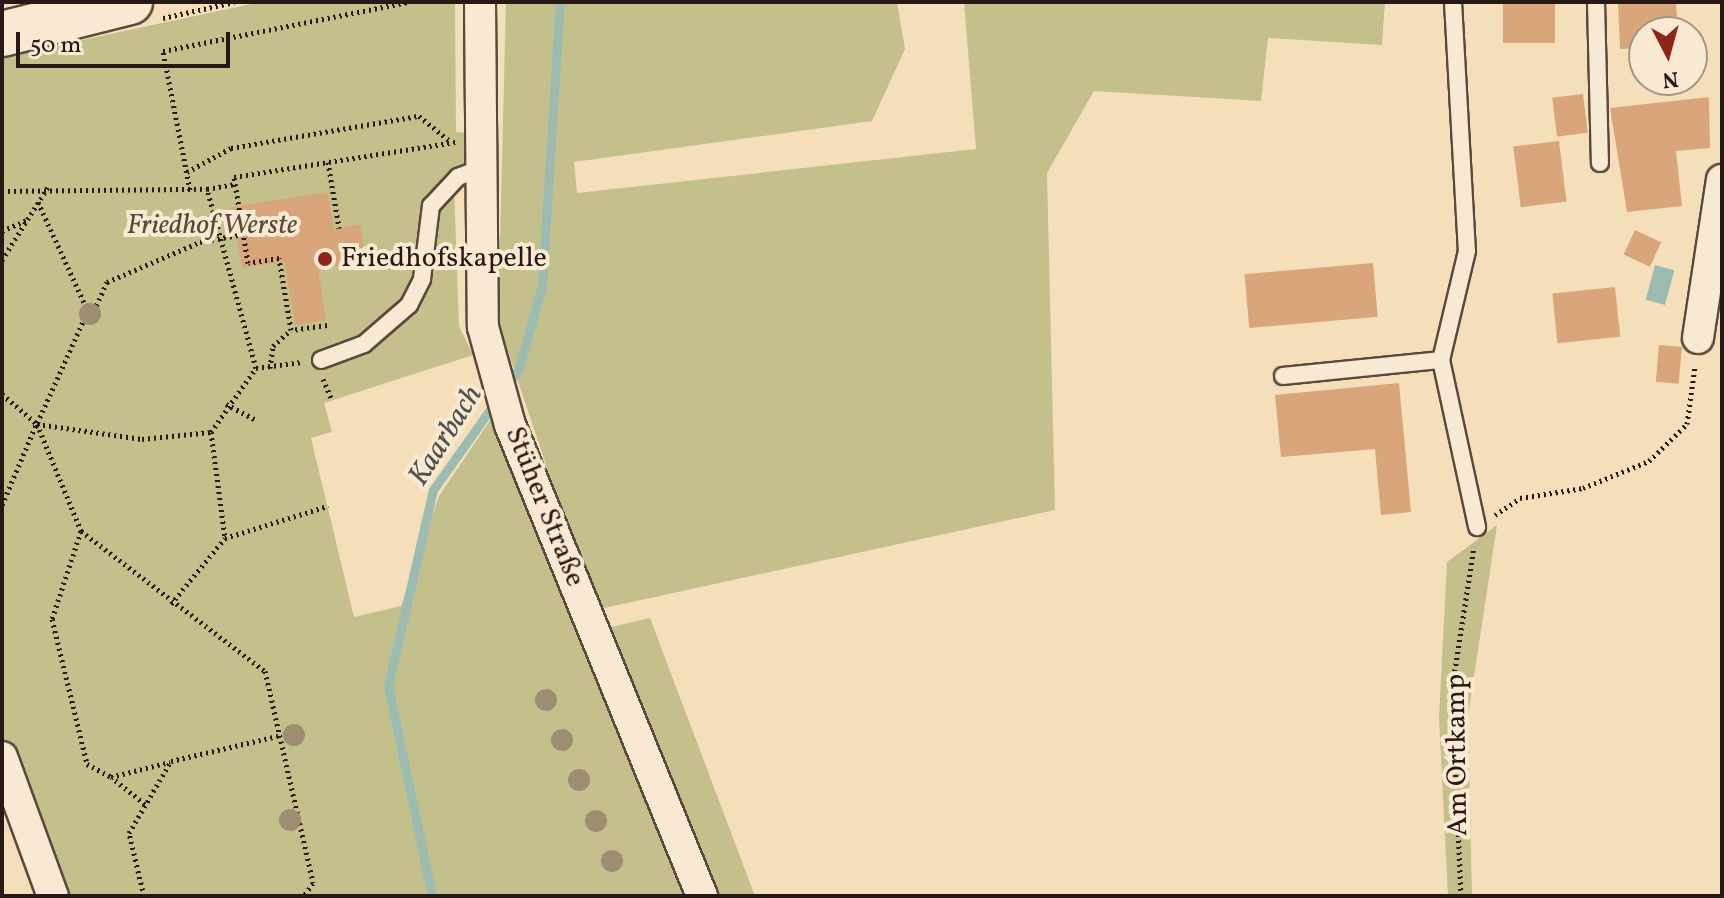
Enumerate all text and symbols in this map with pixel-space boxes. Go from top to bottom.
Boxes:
scale bar [20,16,234,66]
north arrow [1628,16,1708,96]
text: 50 m [30,29,82,63]
text: N [1661,62,1680,95]
park label: Friedhof Werste [127,209,297,243]
place label: Friedhofskapelle [341,242,547,276]
marker: Friedhofskapelle [316,250,334,268]
water label: Kaarbach [401,379,491,493]
street label: Stüher Straße [497,422,591,592]
street label: Am Ortkamp [1440,674,1476,836]

